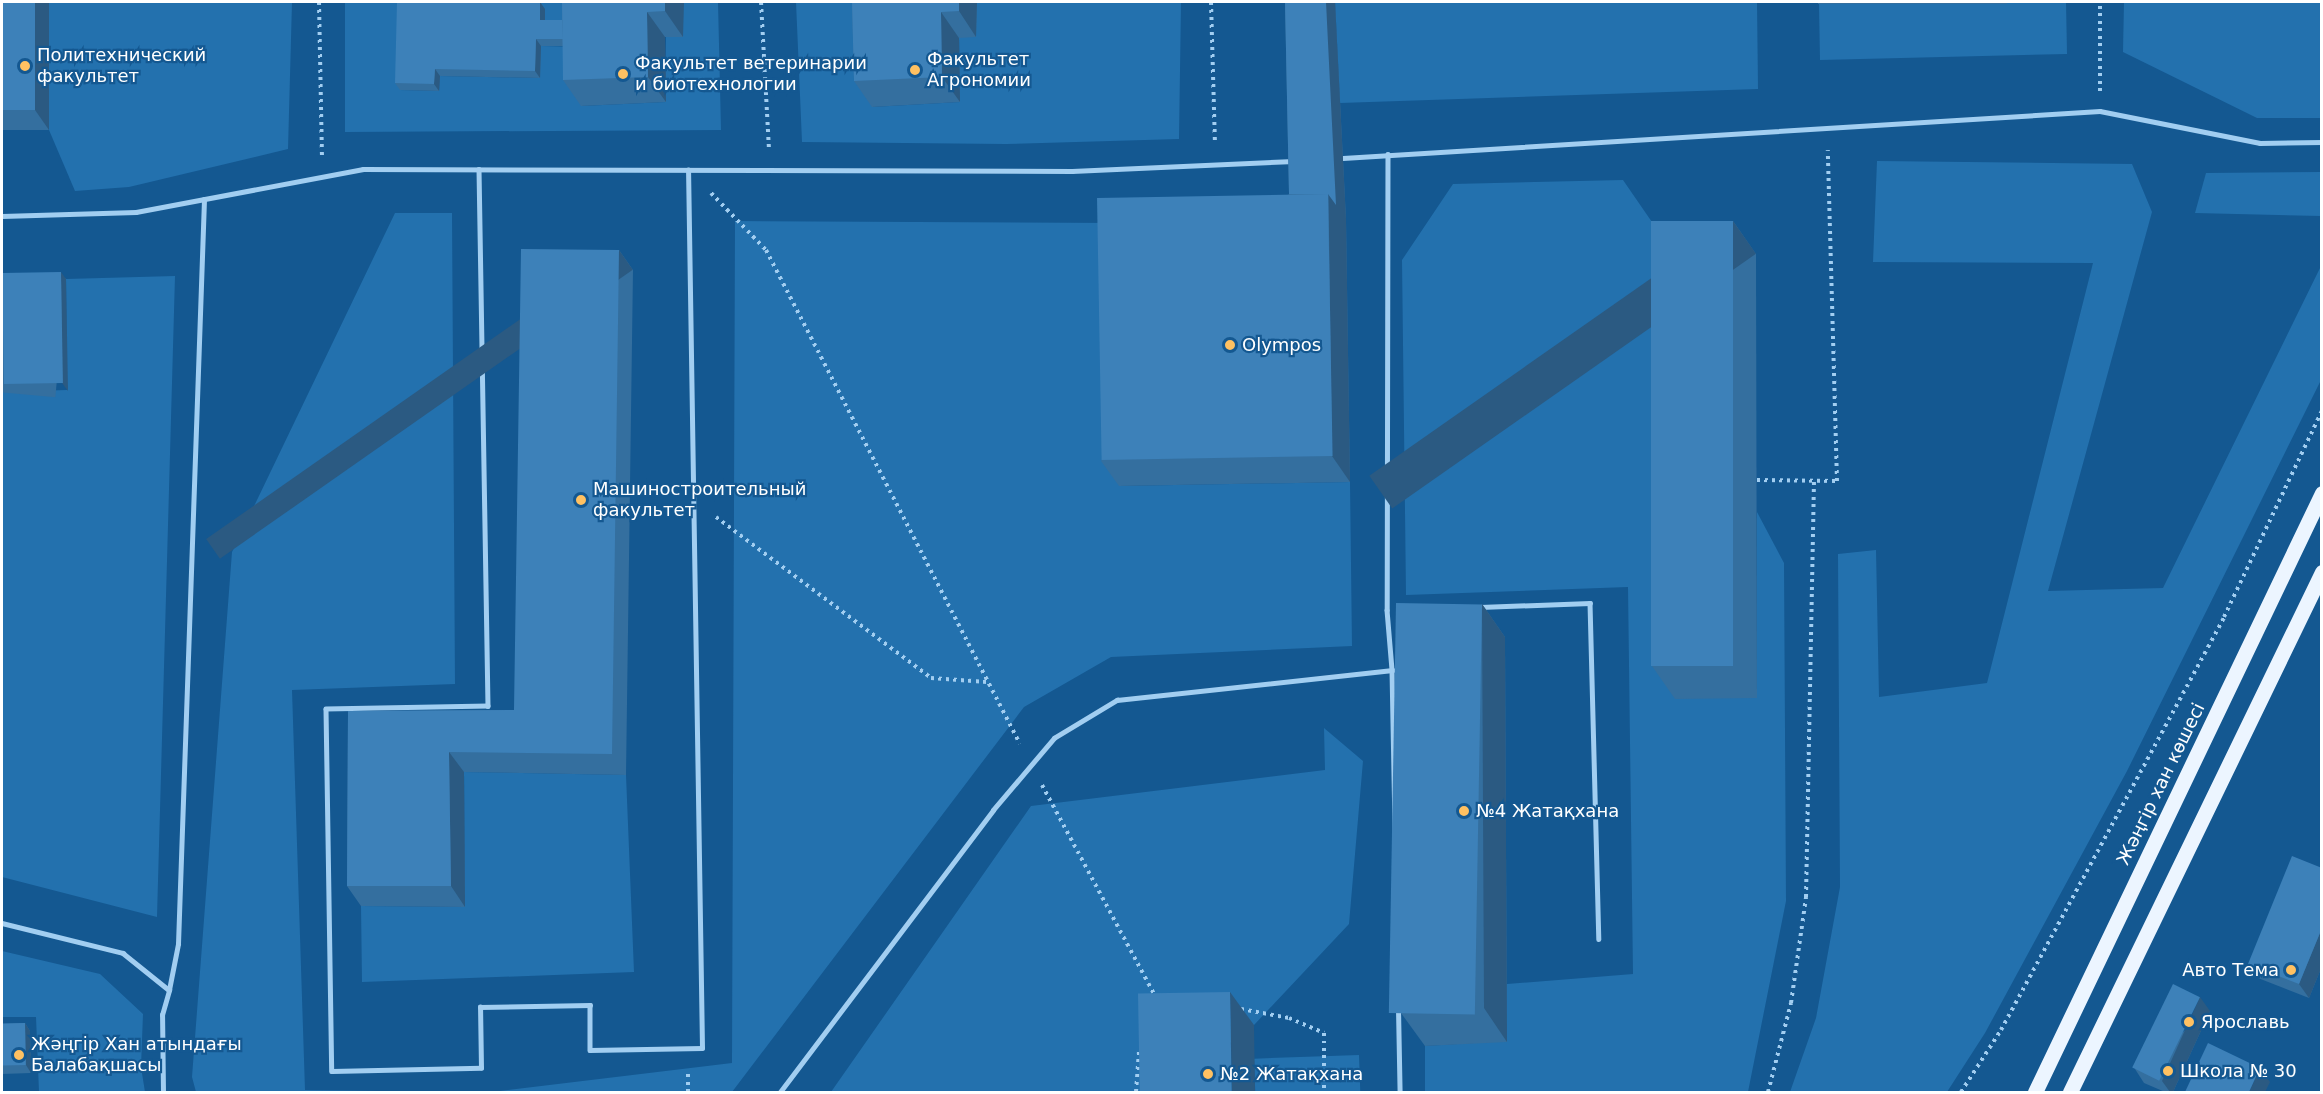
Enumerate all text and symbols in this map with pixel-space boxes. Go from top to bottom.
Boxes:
place label: Политехнический факультет [37,45,206,88]
place label: Факультет Агрономии [927,49,1031,92]
place label: Факультет ветеринарии и биотехнологии [635,53,867,96]
marker: Политехнический факультет [18,59,32,73]
marker: Факультет Агрономии [908,63,922,77]
marker: Факультет ветеринарии и биотехнологии [616,67,630,81]
place label: Olympos [1242,334,1321,356]
marker: Olympos [1223,338,1237,352]
place label: Машиностроительный факультет [593,479,806,522]
marker: Машиностроительный факультет [574,493,588,507]
street label: Жәңгір хан көшесі [2112,700,2210,868]
place label: №4 Жатақхана [1476,800,1619,822]
marker: №4 Жатақхана [1457,804,1471,818]
place label: Авто Тема [2182,959,2279,981]
marker: Авто Тема [2284,963,2298,977]
place label: Ярославь [2201,1011,2290,1033]
marker: Ярославь [2182,1015,2196,1029]
place label: Жәңгір Хан атындағы Балабақшасы [31,1034,242,1076]
marker: Жәңгір Хан атындағы Балабақшасы [12,1048,26,1062]
place label: Школа № 30 [2180,1060,2297,1082]
place label: №2 Жатақхана [1220,1063,1363,1085]
marker: Школа № 30 [2161,1064,2175,1078]
marker: №2 Жатақхана [1201,1067,1215,1081]

